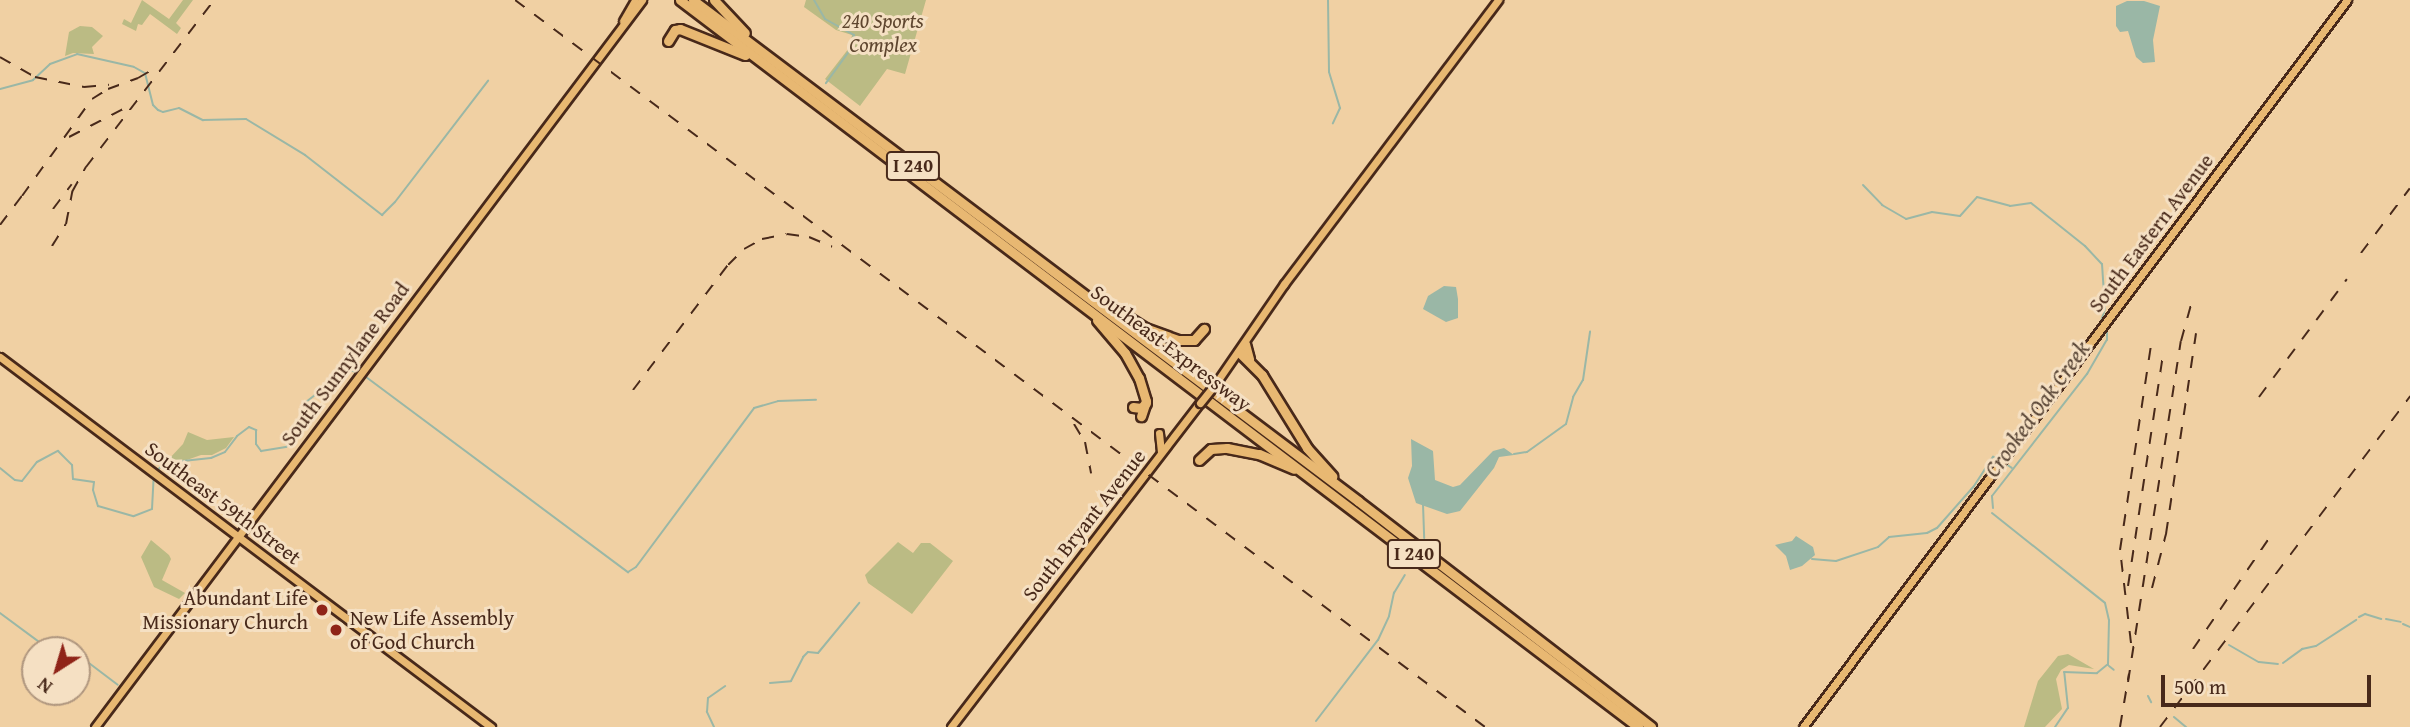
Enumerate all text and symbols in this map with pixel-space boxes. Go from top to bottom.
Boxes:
park label: 240 Sports Complex [842,8,924,58]
street label: South Eastern Avenue [2083,149,2219,317]
road number: I 240 [885,150,941,182]
street label: South Sunnylane Road [275,277,415,451]
street label: Southeast Expressway [1086,280,1256,416]
water label: Crooked Oak Creek [1978,336,2096,482]
street label: Southeast 59th Street [140,436,306,570]
street label: South Bryant Avenue [1017,444,1151,606]
road number: I 240 [1386,538,1442,569]
place label: Abundant Life Missionary Church [142,585,308,635]
marker: Abundant Life Missionary Church [314,602,330,618]
place label: New Life Assembly of God Church [350,605,514,655]
marker: New Life Assembly of God Church [328,622,344,638]
north arrow [21,636,91,706]
scale bar [2165,660,2375,704]
text: N [31,671,58,701]
text: 500 m [2174,671,2226,702]

